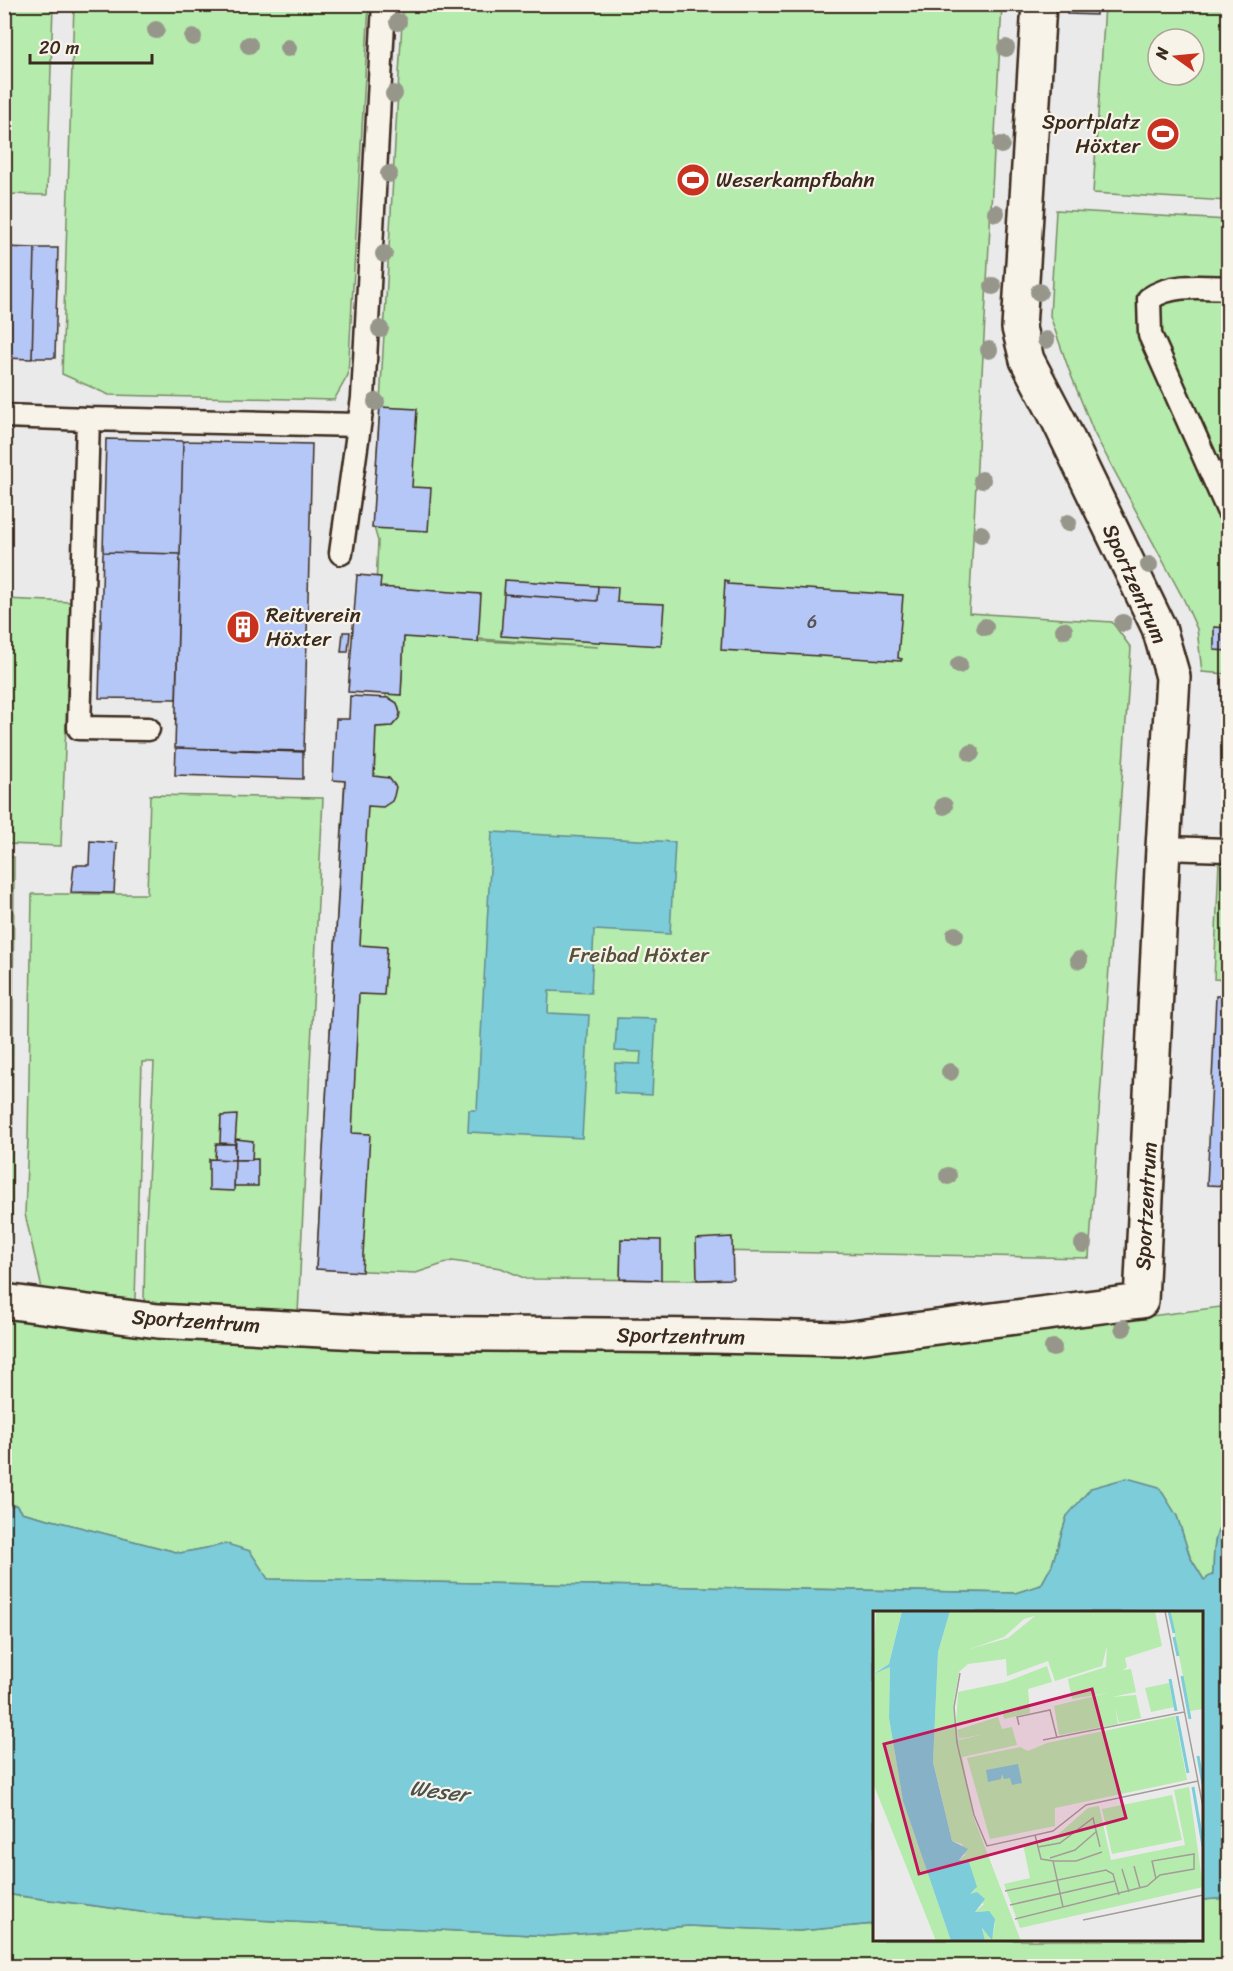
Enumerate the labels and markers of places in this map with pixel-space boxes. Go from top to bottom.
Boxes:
place label: Sportplatz Höxter [1042,103,1141,165]
sports icon: Sportplatz Höxter [1145,116,1181,152]
place label: Weserkampfbahn [716,161,875,199]
sports icon: Weserkampfbahn [675,162,711,198]
place label: Reitverein Höxter [266,596,361,658]
building icon: Reitverein Höxter [225,609,261,645]

